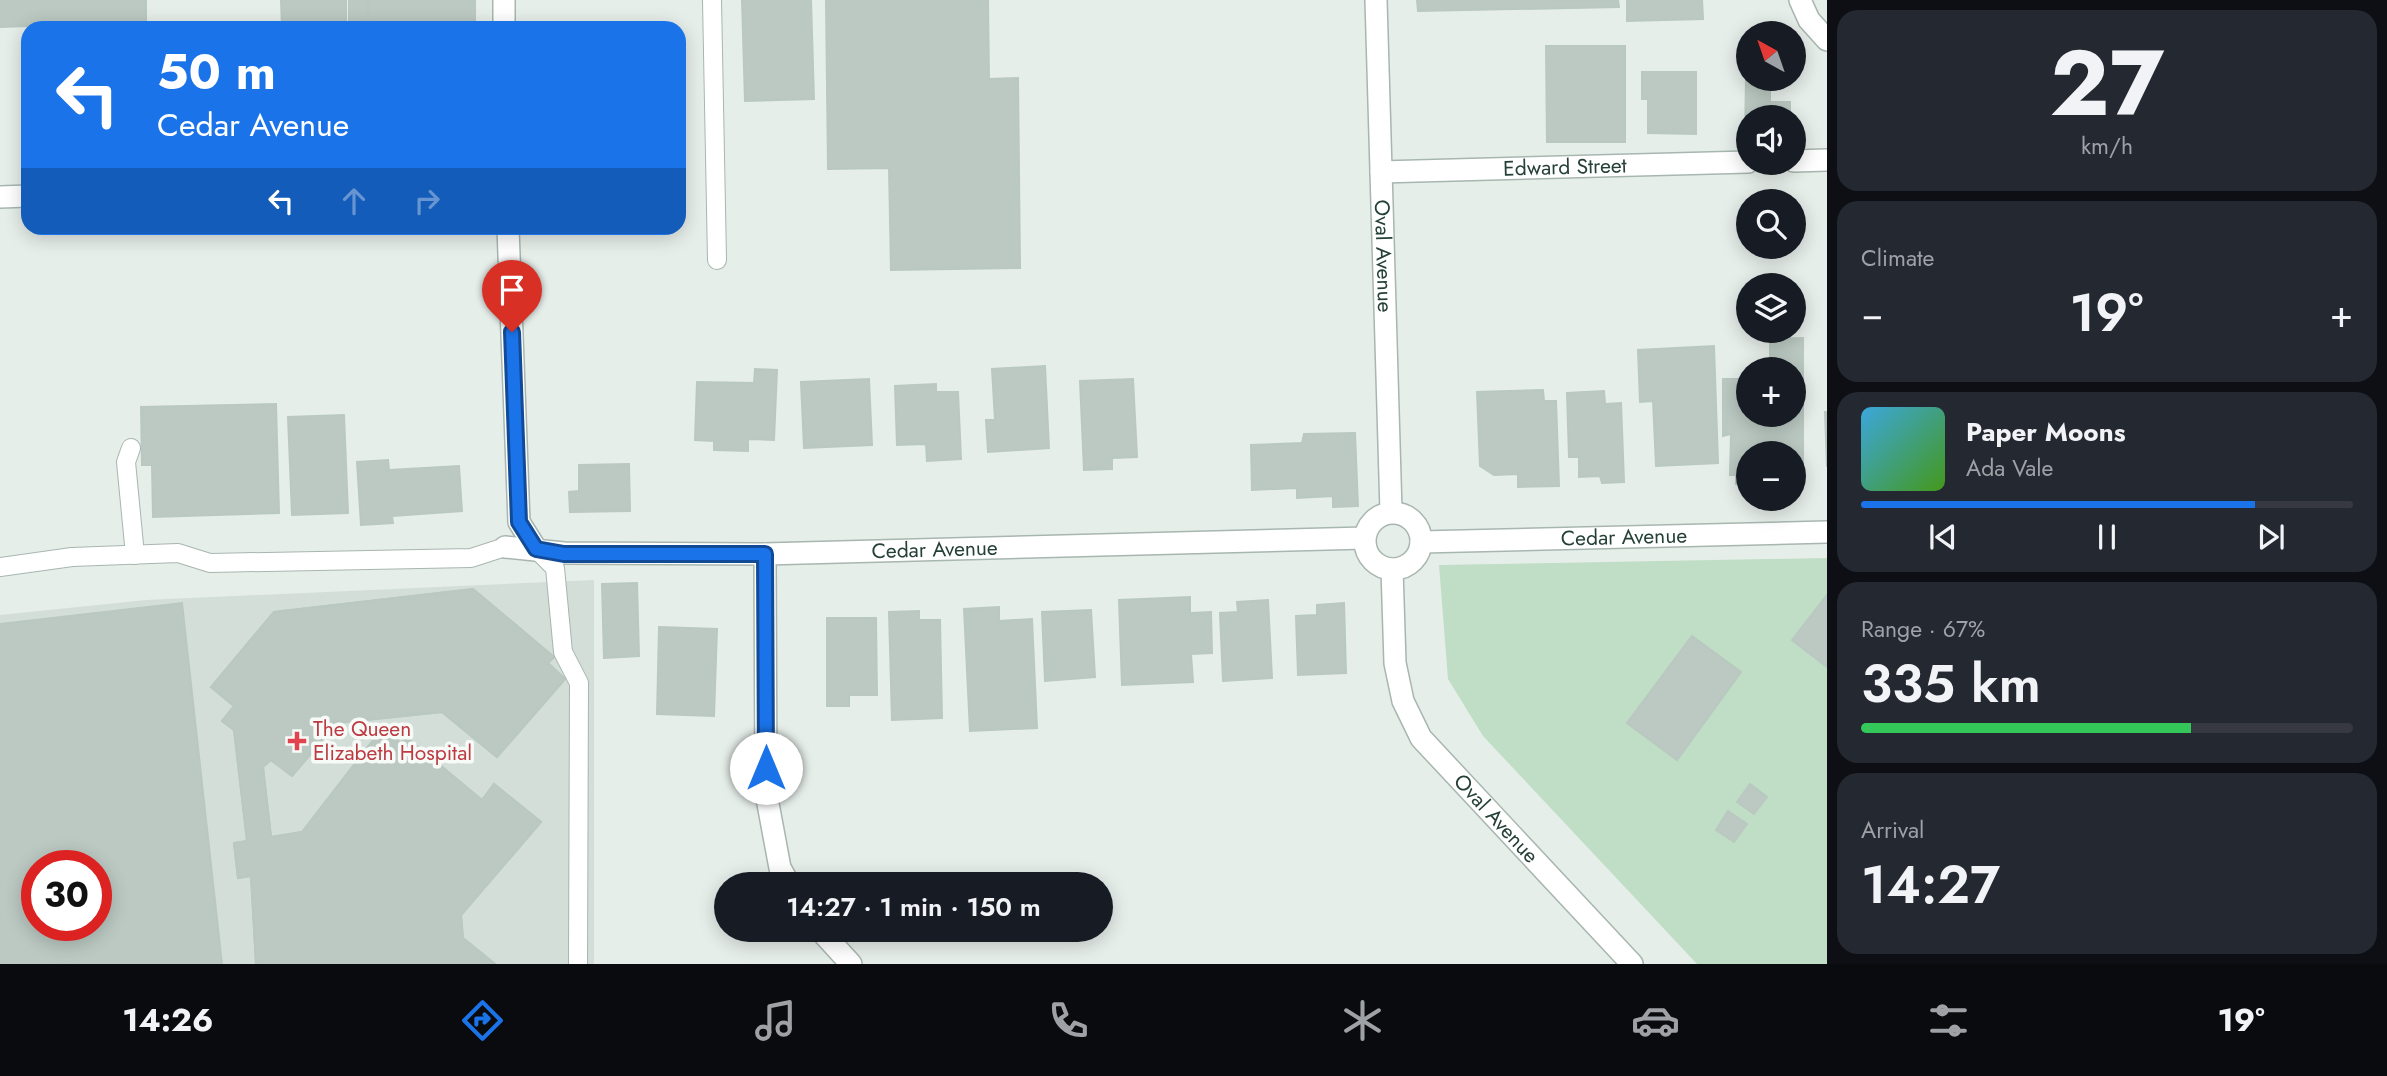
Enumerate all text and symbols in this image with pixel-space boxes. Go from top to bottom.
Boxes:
text: 27 [2050,18,2164,149]
north arrow [1736,21,1806,91]
map controls [1736,21,1806,511]
text: 50 m [157,37,276,107]
icon: left [42,49,133,140]
text: Cedar Avenue [157,102,349,148]
button: sound [1736,105,1806,175]
text: km/h [2081,129,2133,163]
street label: Edward Street [1503,150,1627,184]
icon: left [262,182,300,220]
icon: ahead [335,182,373,220]
icon: right [408,182,446,220]
button: search [1736,189,1806,259]
street label: Oval Avenue [1367,199,1400,313]
text: Climate [1861,241,1934,275]
pin [482,260,542,332]
icon: arrive [493,271,531,309]
button: layers [1736,273,1806,343]
text: 19° [2070,275,2144,351]
text: − [1861,286,1883,341]
text: + [2330,286,2353,341]
button: + [1736,357,1806,427]
text: Paper Moons [1966,413,2126,451]
button: − [1736,441,1806,511]
text: Ada Vale [1966,451,2053,485]
icon: previous [1924,518,1962,556]
icon: pause [2088,518,2126,556]
icon: next [2252,518,2290,556]
street label: Cedar Avenue [1560,520,1688,554]
street label: Cedar Avenue [871,533,998,566]
text: Range · 67% [1861,612,1985,646]
text: 335 km [1861,646,2041,722]
place label: The Queen Elizabeth Hospital [313,714,472,768]
marker: The Queen Elizabeth Hospital [287,731,307,751]
position arrow [729,731,803,805]
street label: Oval Avenue [1447,767,1546,870]
text: Arrival [1861,813,1924,847]
text: 14:27 [1861,847,2000,923]
speed limit sign: 30 [21,850,112,941]
text: 14:27 · 1 min · 150 m [786,888,1041,926]
icon: directions [458,996,507,1045]
icon: music [751,996,800,1045]
icon: phone [1044,996,1093,1045]
icon: climate [1338,996,1387,1045]
icon: car [1631,996,1680,1045]
icon: filters [1924,996,1973,1045]
text: 14:26 [122,997,213,1043]
text: 19° [2218,997,2265,1043]

